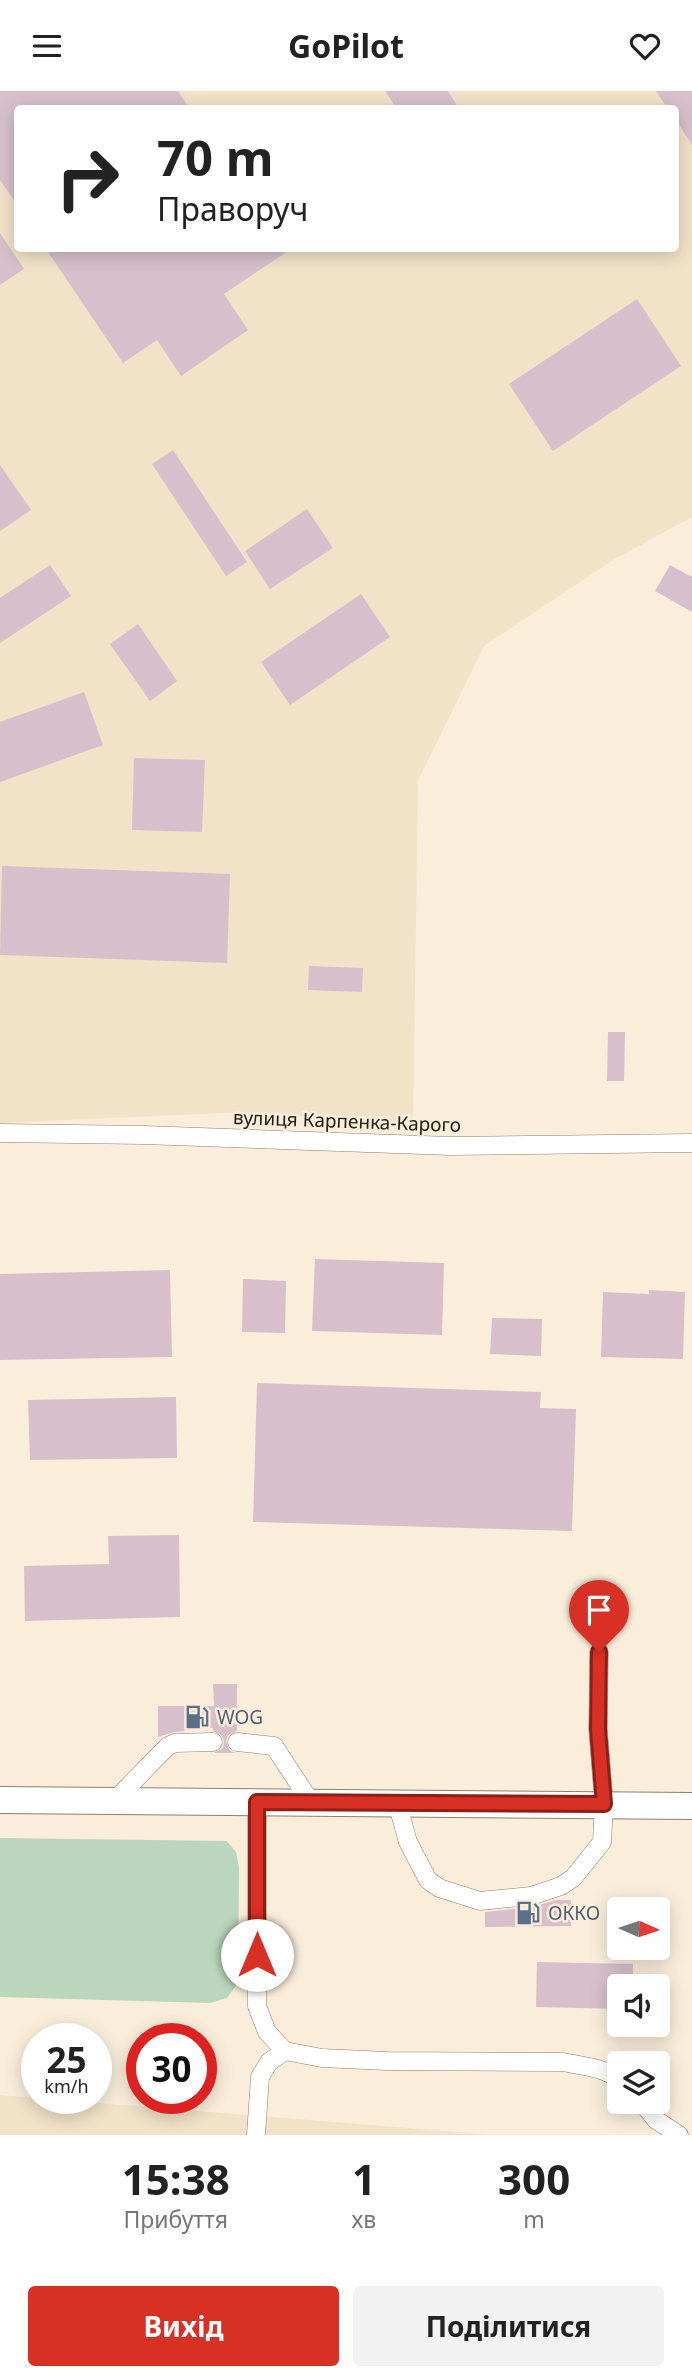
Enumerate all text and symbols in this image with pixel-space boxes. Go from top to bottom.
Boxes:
text: GoPilot [288,24,404,67]
icon: menu [28,27,66,65]
icon: heart [626,27,664,65]
text: 70 m [157,124,274,190]
icon: right [42,133,133,224]
text: Праворуч [157,187,308,230]
street label: вулиця Карпенка-Карого [233,1104,461,1138]
pin [569,1580,629,1652]
icon: arrive [580,1591,618,1629]
fuel station icon: WOG [183,1703,211,1731]
place label: WOG [217,1704,263,1730]
north arrow [607,1897,670,1960]
map controls [607,1897,670,2114]
fuel station icon: ОККО [514,1899,542,1927]
place label: ОККО [548,1900,600,1926]
position arrow [220,1918,294,1992]
button: sound [607,1974,670,2037]
speed limit sign: 30 [126,2023,217,2114]
text: 25 [46,2036,87,2083]
button: layers [607,2051,670,2114]
text: km/h [44,2074,89,2098]
text: 15:38 [122,2150,230,2207]
text: 1 [352,2150,376,2207]
text: 300 [498,2150,570,2207]
text: Прибуття [123,2203,228,2235]
text: хв [352,2203,376,2235]
text: m [523,2203,545,2235]
button: Вихід [28,2286,339,2366]
button: Поділитися [353,2286,664,2366]

